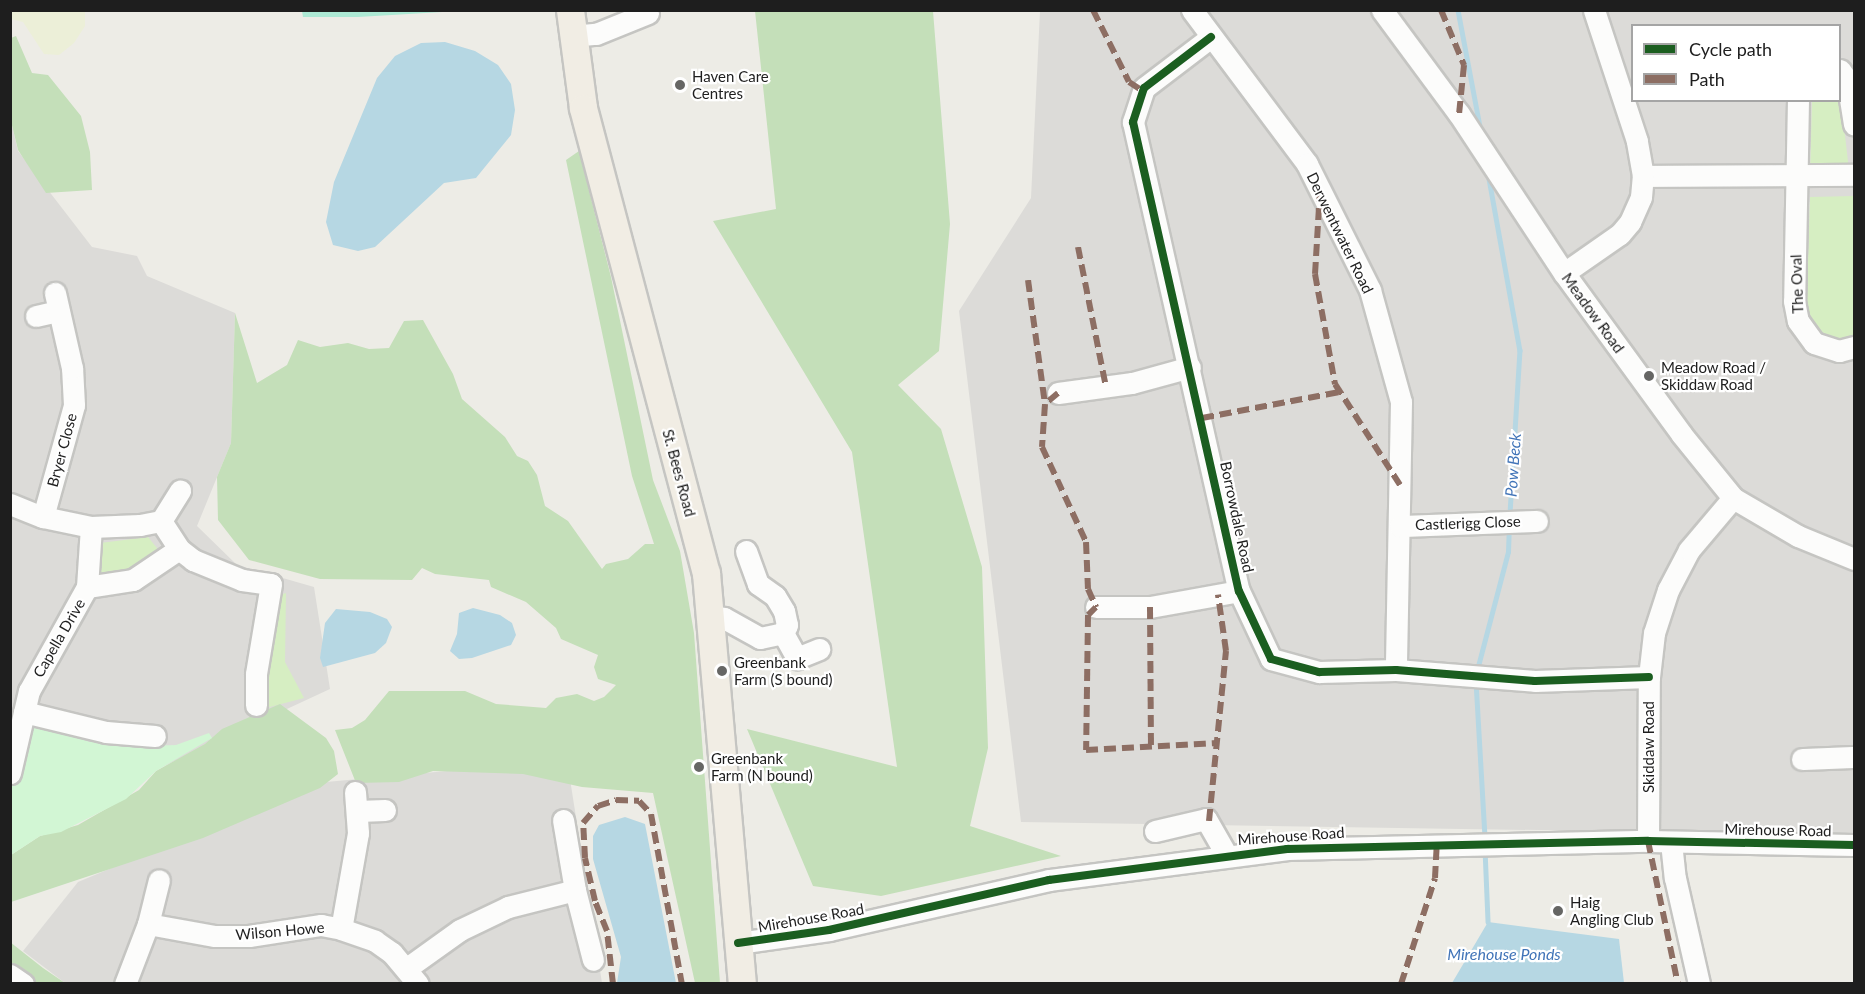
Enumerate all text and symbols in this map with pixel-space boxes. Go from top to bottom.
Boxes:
legend [1631,24,1841,102]
text: Cycle path [1689,38,1772,60]
place label: Haven Care Centres [692,67,769,102]
text: Path [1689,68,1725,90]
marker: Haven Care Centres [673,78,687,92]
street label: Derwentwater Road [1303,169,1377,297]
street label: The Oval [1787,254,1807,314]
street label: Meadow Road [1558,269,1628,357]
place label: Meadow Road / Skiddaw Road [1661,358,1766,393]
marker: Meadow Road / Skiddaw Road [1642,369,1656,383]
street label: Bryer Close [43,411,81,489]
street label: St. Bees Road [659,427,699,519]
water label: Pow Beck [1501,432,1525,498]
street label: Borrowdale Road [1216,460,1258,574]
street label: Castlerigg Close [1415,512,1521,534]
street label: Capella Drive [29,595,89,681]
place label: Greenbank Farm (S bound) [734,653,833,688]
marker: Greenbank Farm (S bound) [715,664,729,678]
street label: Skiddaw Road [1640,701,1658,793]
place label: Greenbank Farm (N bound) [711,749,813,784]
marker: Greenbank Farm (N bound) [692,760,706,774]
street label: Mirehouse Road [1724,820,1832,840]
street label: Mirehouse Road [1237,823,1345,849]
place label: Haig Angling Club [1570,893,1654,928]
street label: Mirehouse Road [757,900,865,936]
marker: Haig Angling Club [1551,904,1565,918]
street label: Wilson Howe [235,918,325,944]
water label: Mirehouse Ponds [1447,944,1561,964]

